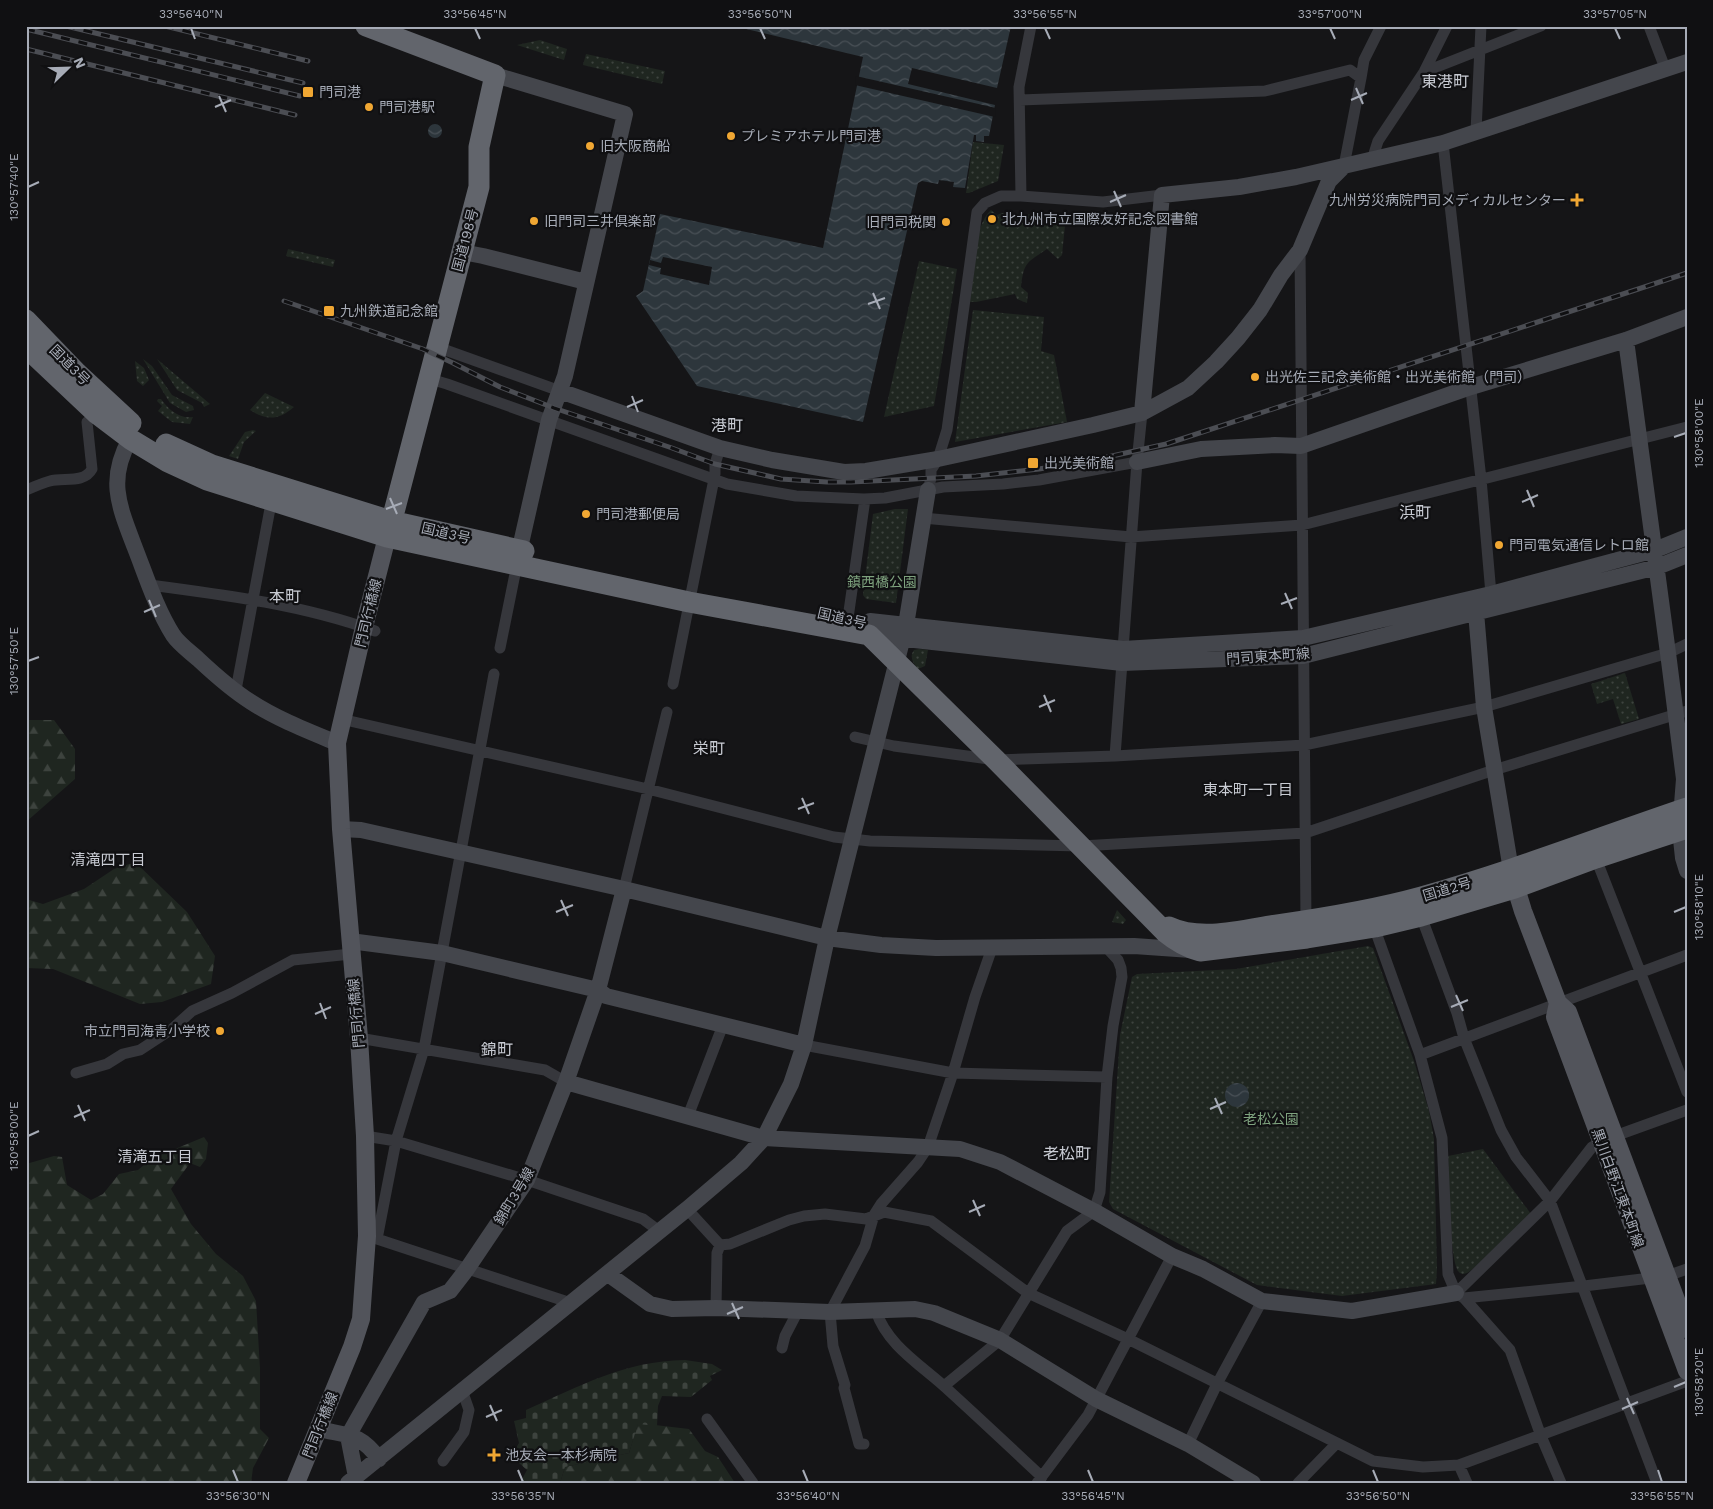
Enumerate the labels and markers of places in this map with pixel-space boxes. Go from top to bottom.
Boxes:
place label: 門司港 [319,84,361,100]
marker: 門司港 [301,85,315,99]
place label: 門司港駅 [379,99,435,115]
marker: 門司港駅 [363,101,375,113]
place label: プレミアホテル門司港 [741,128,881,144]
marker: プレミアホテル門司港 [725,130,737,142]
place label: 旧大阪商船 [600,138,670,154]
marker: 旧大阪商船 [584,140,596,152]
place label: 九州労災病院門司メディカルセンター [1329,192,1566,208]
marker: 九州労災病院門司メディカルセンター [1570,193,1584,207]
place label: 北九州市立国際友好記念図書館 [1002,211,1198,227]
place label: 旧門司三井倶楽部 [544,213,656,229]
marker: 北九州市立国際友好記念図書館 [986,213,998,225]
place label: 旧門司税関 [866,214,936,230]
marker: 旧門司三井倶楽部 [528,215,540,227]
marker: 旧門司税関 [940,216,952,228]
place label: 九州鉄道記念館 [340,303,438,319]
marker: 九州鉄道記念館 [322,304,336,318]
place label: 出光佐三記念美術館・出光美術館（門司） [1265,369,1531,385]
marker: 出光佐三記念美術館・出光美術館（門司） [1249,371,1261,383]
place label: 出光美術館 [1044,455,1114,471]
marker: 出光美術館 [1026,456,1040,470]
place label: 門司港郵便局 [596,506,680,522]
marker: 門司港郵便局 [580,508,592,520]
place label: 門司電気通信レトロ館 [1509,537,1649,553]
marker: 門司電気通信レトロ館 [1493,539,1505,551]
place label: 市立門司海青小学校 [84,1023,210,1039]
marker: 市立門司海青小学校 [214,1025,226,1037]
place label: 池友会一本杉病院 [505,1447,617,1463]
marker: 池友会一本杉病院 [487,1448,501,1462]

